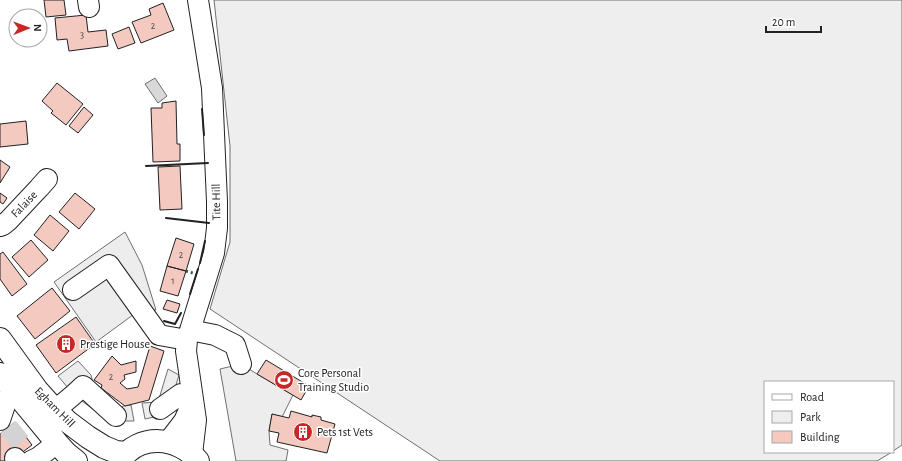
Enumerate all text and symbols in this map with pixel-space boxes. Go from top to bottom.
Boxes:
north arrow [8,8,48,48]
scale bar [766,8,821,34]
text: 20 m [772,16,795,28]
house number: 2 [151,21,156,31]
text: N [32,24,43,32]
house number: 3 [80,30,84,40]
street label: Tite Hill [210,183,222,221]
street label: Falaise [9,188,39,220]
house number: 2 [179,250,184,260]
house number: 1 [171,276,175,286]
building icon: Prestige House [55,333,77,355]
place label: Prestige House [80,338,150,350]
place label: Core Personal Training Studio [298,367,369,393]
sports icon: Core Personal Training Studio [273,369,295,391]
house number: 2 [109,372,114,382]
legend [764,381,894,453]
street label: Egham Hill [33,385,77,429]
text: Road [800,391,824,403]
text: Park [800,411,821,423]
building icon: Pets 1st Vets [292,421,314,443]
place label: Pets 1st Vets [317,426,373,438]
text: Building [800,431,840,443]

